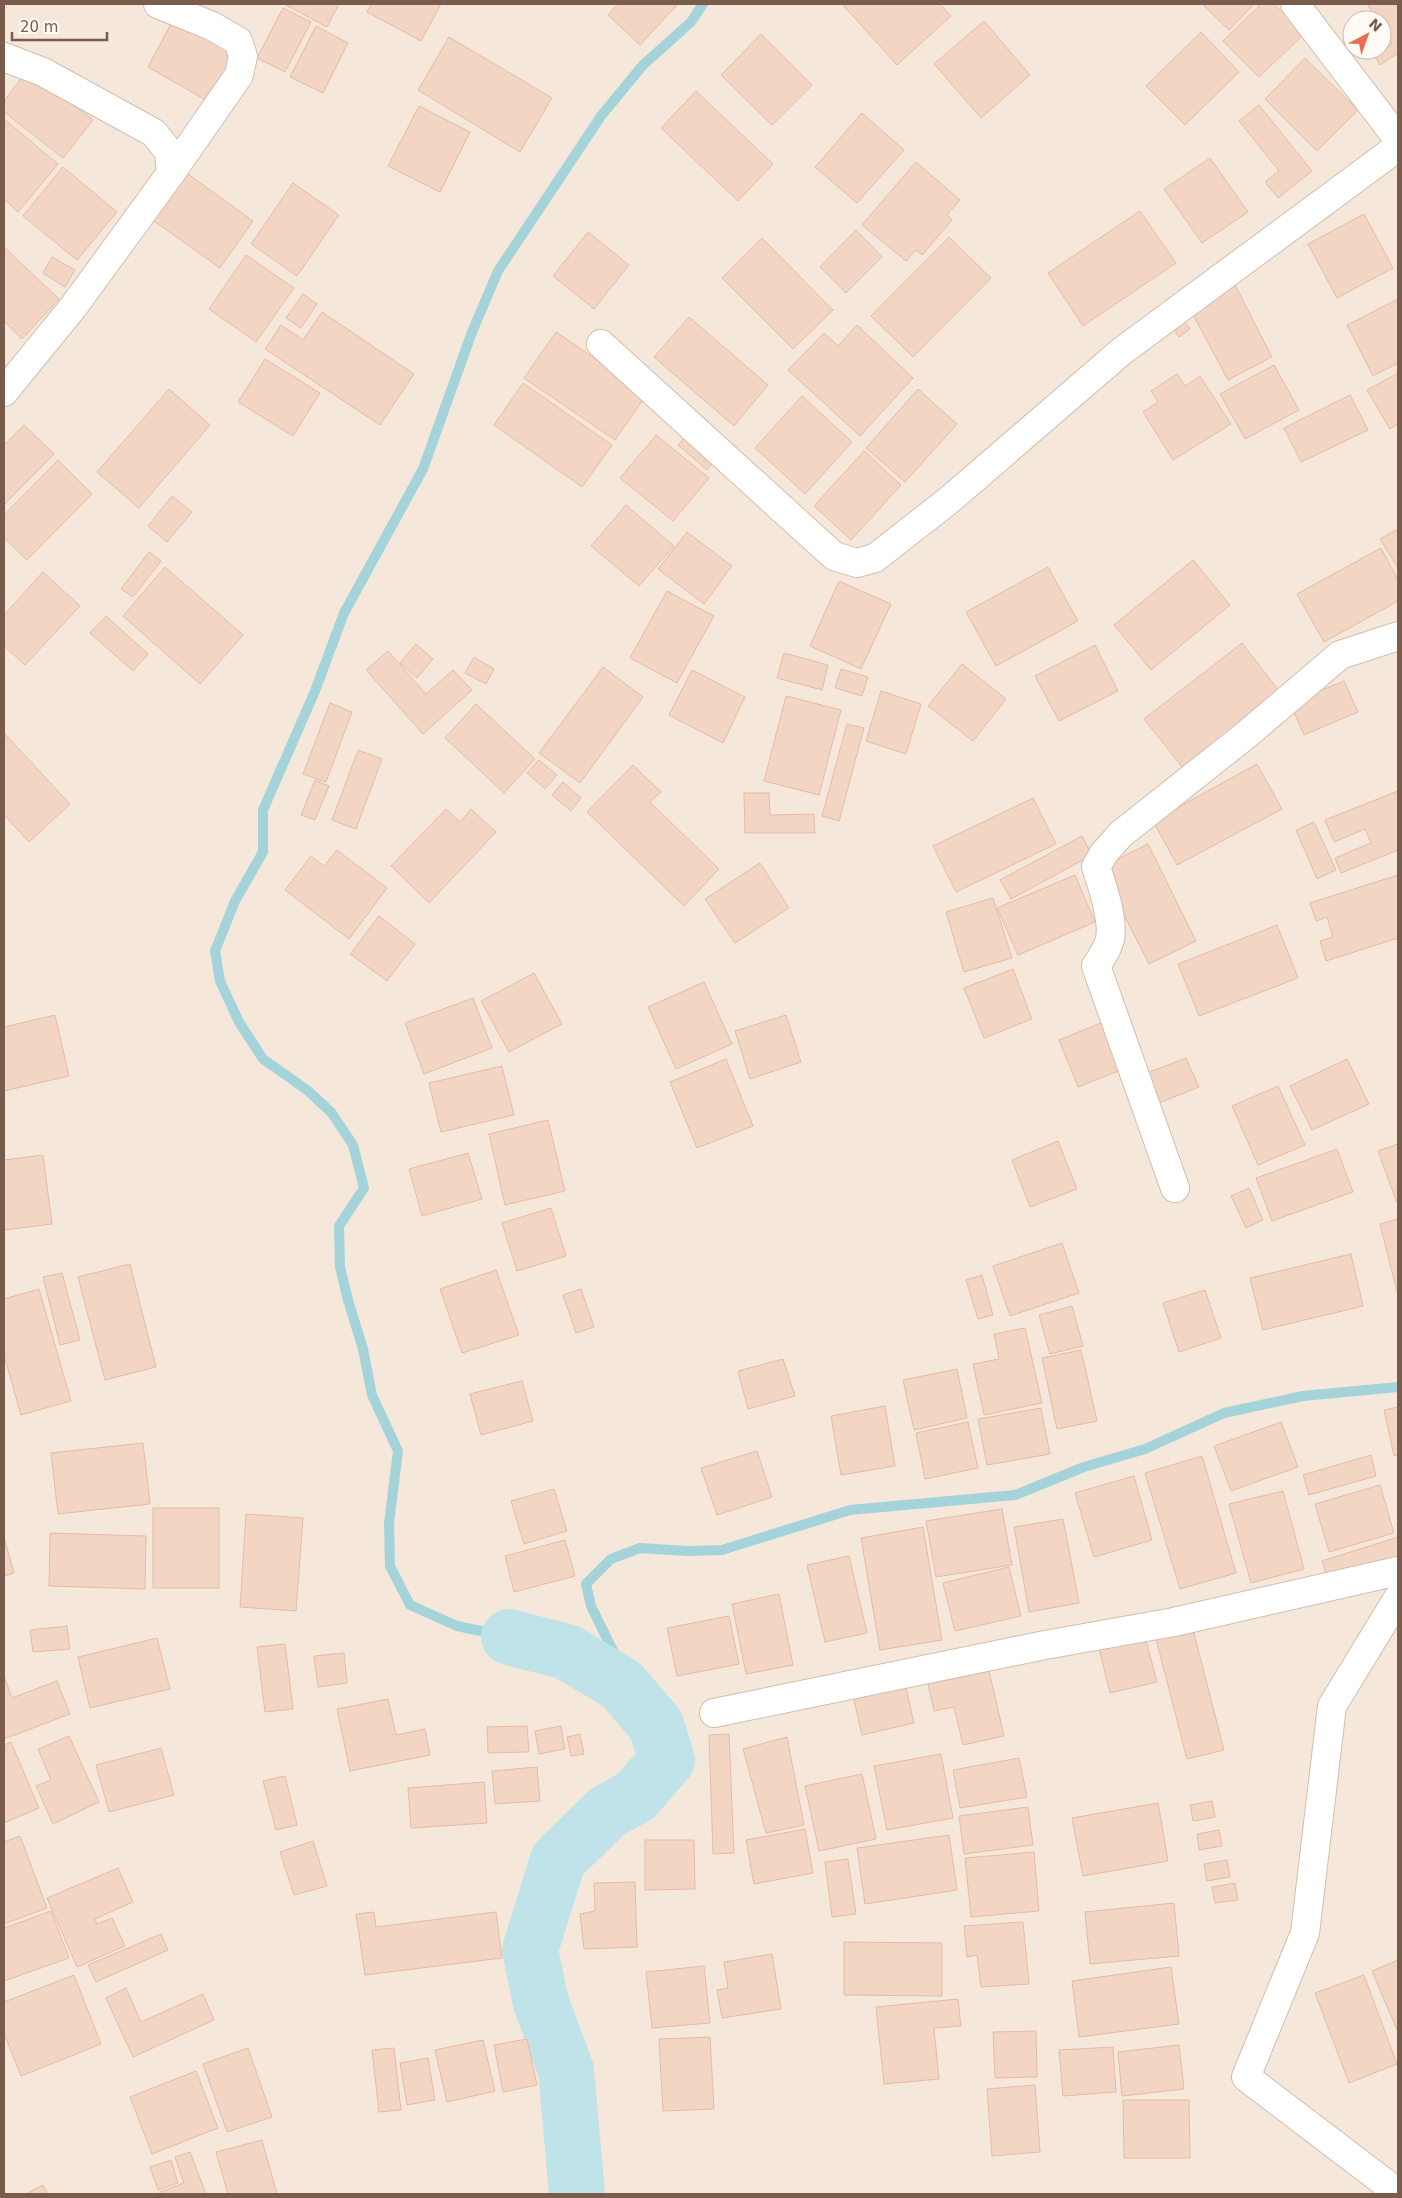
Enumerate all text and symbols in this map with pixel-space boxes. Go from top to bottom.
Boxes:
scale bar [12,10,108,42]
north arrow [1342,10,1392,60]
text: N [1366,15,1385,35]
text: 20 m [20,18,58,36]

